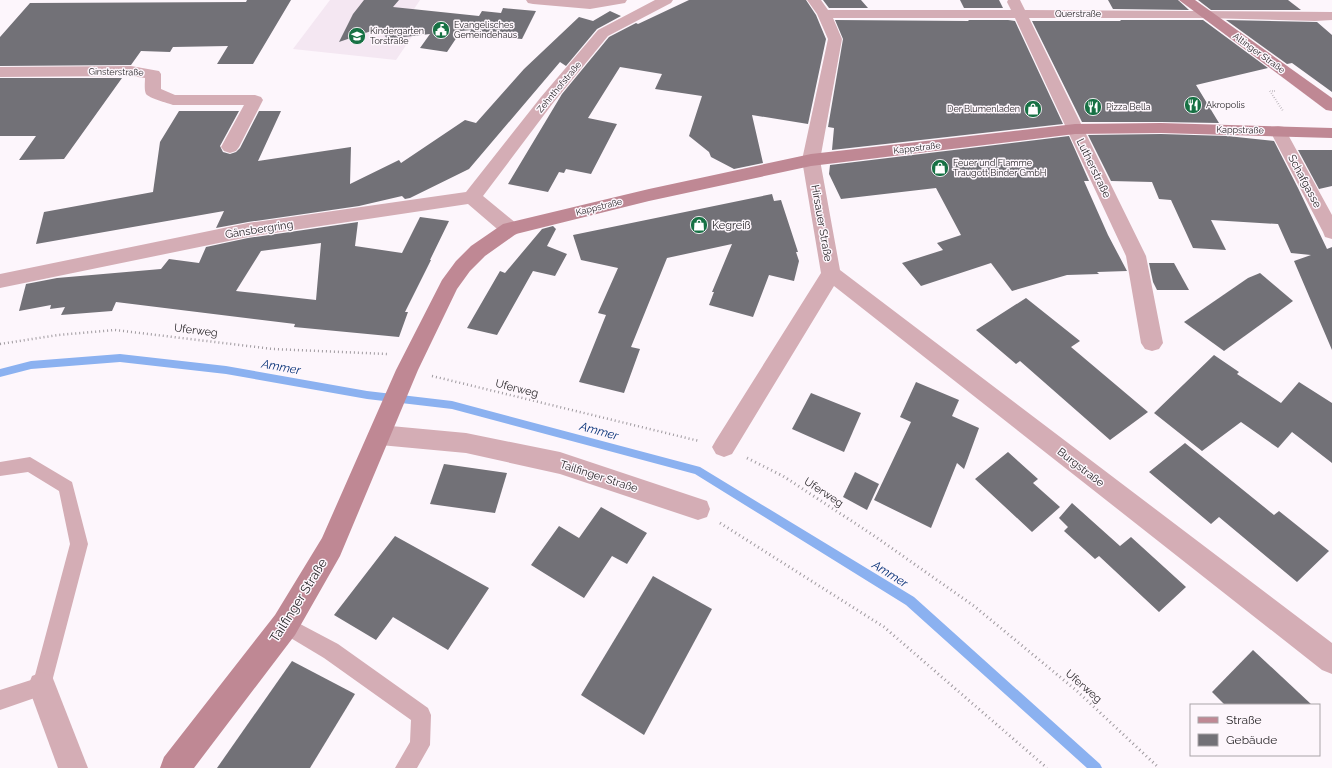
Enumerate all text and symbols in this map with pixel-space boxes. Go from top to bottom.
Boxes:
street label: Querstraße [1055,9,1102,19]
public building icon: Evangelisches Gemeindehaus [431,20,451,40]
place label: Evangelisches Gemeindehaus [454,20,518,40]
school or university icon: Kindergarten Torstraße [347,26,367,46]
place label: Kindergarten Torstraße [370,26,424,46]
street label: Altinger Straße [1231,31,1287,76]
street label: Zehnthofstraße [535,59,584,115]
street label: Ginsterstraße [88,67,144,77]
restaurant icon: Akropolis [1183,95,1203,115]
restaurant icon: Pizza Bella [1083,97,1103,117]
shop icon: Der Blumenladen [1023,99,1043,119]
place label: Akropolis [1206,100,1246,110]
place label: Pizza Bella [1106,102,1151,112]
place label: Der Blumenladen [947,104,1020,114]
street label: Kappstraße [1216,125,1265,135]
street label: Lutherstraße [1074,136,1114,201]
street label: Kappstraße [893,140,942,156]
street label: Schafgasse [1285,152,1324,211]
shop icon: Feuer und Flamme Traugott Binder GmbH [930,158,950,178]
place label: Feuer und Flamme Traugott Binder GmbH [953,158,1046,178]
street label: Hirsauer Straße [808,184,835,263]
street label: Kappstraße [575,196,624,218]
shop icon: Kegreiß [689,215,709,235]
street label: Gänsbergring [224,218,294,241]
place label: Kegreiß [712,219,751,232]
street label: Uferweg [173,321,219,340]
water label: Ammer [259,357,302,377]
street label: Uferweg [494,377,540,400]
water label: Ammer [577,419,621,443]
street label: Burgstraße [1055,445,1107,490]
street label: Tailfinger Straße [558,458,640,495]
street label: Uferweg [802,475,846,510]
street label: Tailfinger Straße [267,555,330,645]
water label: Ammer [869,557,911,591]
street label: Uferweg [1063,667,1105,706]
legend [1190,704,1320,756]
text: Straße [1226,713,1262,727]
text: Gebäude [1226,733,1277,747]

